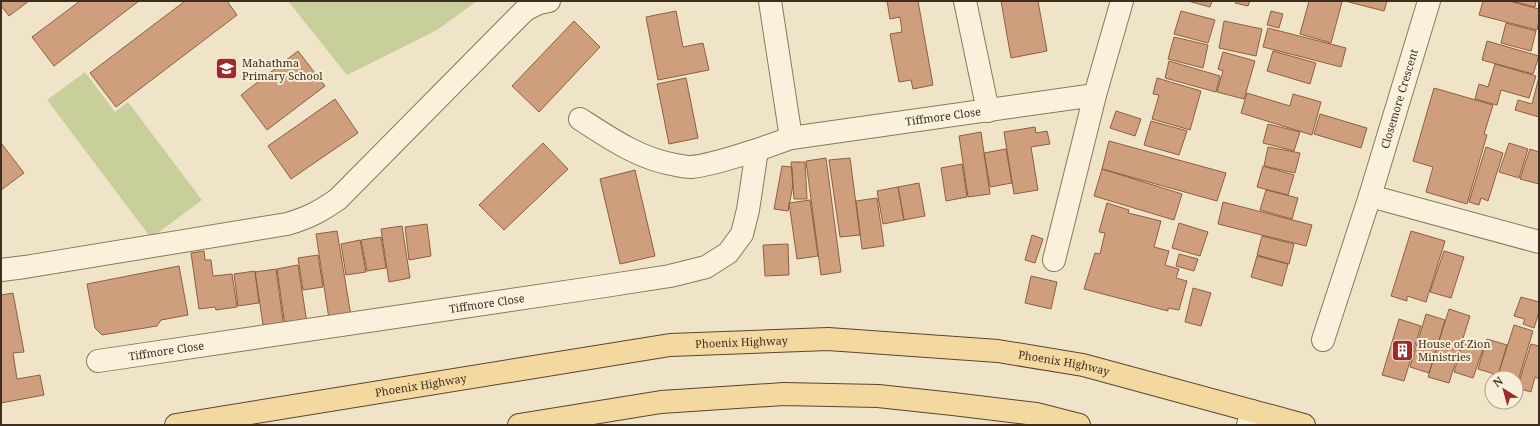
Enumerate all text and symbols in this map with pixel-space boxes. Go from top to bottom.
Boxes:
street label: Closemore Crescent [1377,47,1421,150]
place label: Mahathma Primary School [242,55,323,83]
school or university icon: Mahathma Primary School [214,56,240,82]
street label: Tiffmore Close [904,103,982,129]
street label: Tiffmore Close [448,290,526,316]
street label: Phoenix Highway [695,333,789,351]
place label: House of Zion Ministries [1418,336,1491,364]
street label: Tiffmore Close [127,337,205,363]
building icon: House of Zion Ministries [1389,337,1415,363]
street label: Phoenix Highway [1017,346,1112,379]
street label: Phoenix Highway [374,370,468,400]
north arrow [1484,370,1524,410]
text: N [1490,373,1506,390]

